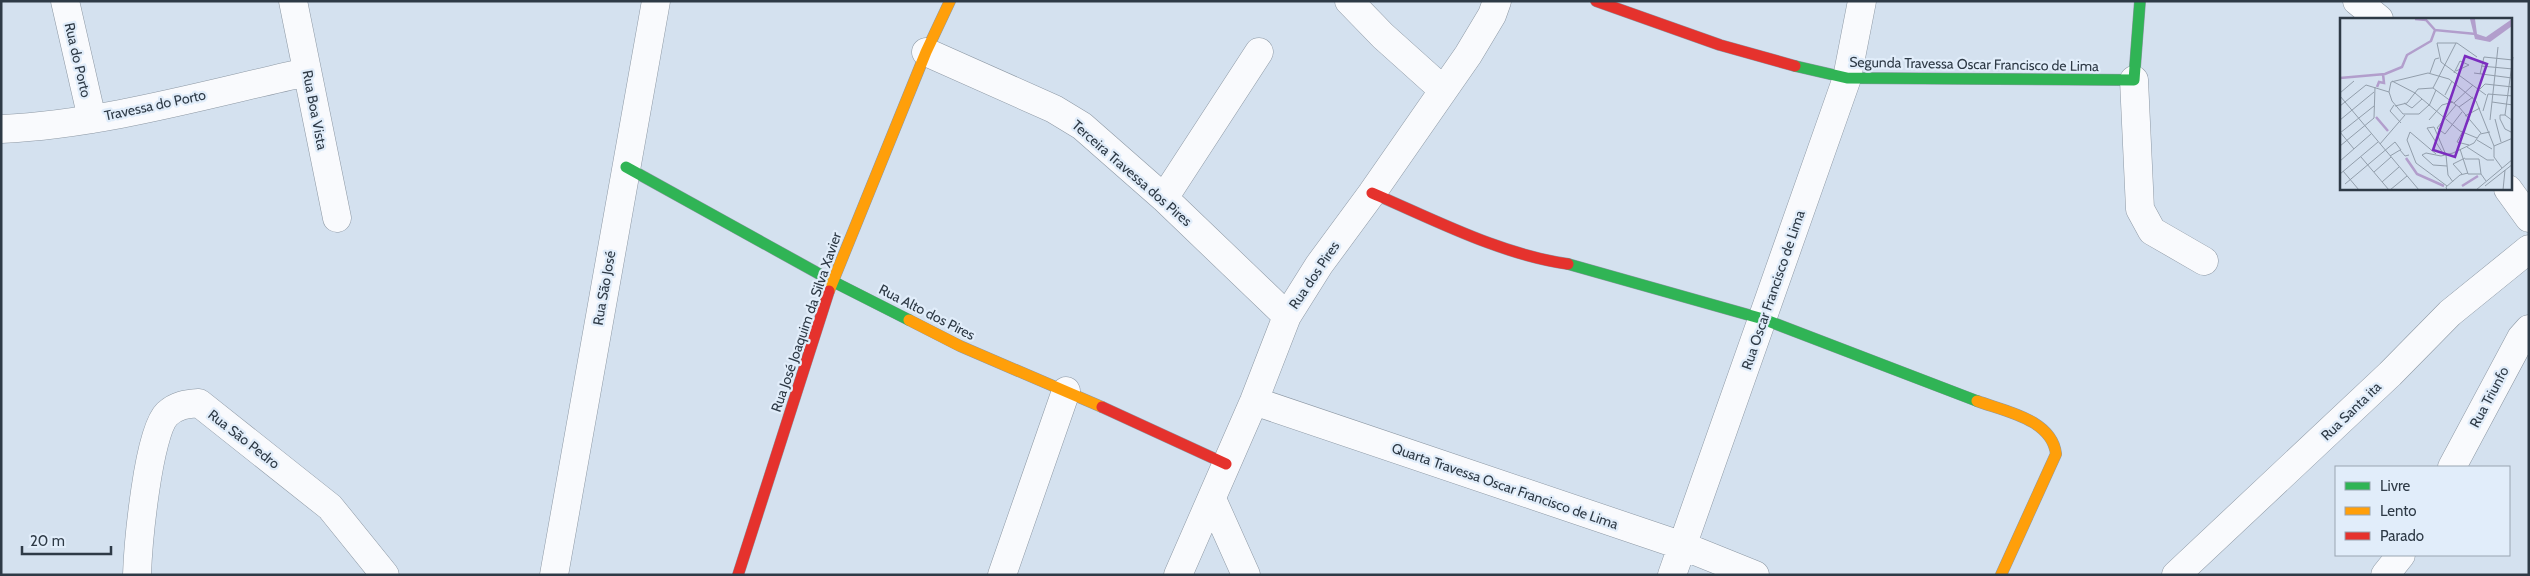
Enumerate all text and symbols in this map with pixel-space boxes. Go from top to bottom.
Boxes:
inset map [2340,18,2512,190]
street label: Rua do Porto [61,21,95,100]
street label: Segunda Travessa Oscar Francisco de Lima [1849,53,2099,75]
street label: Rua Boa Vista [298,69,332,152]
street label: Travessa do Porto [103,85,208,125]
street label: Terceira Travessa dos Pires [1068,116,1196,230]
street label: Rua Oscar Francisco de Lima [1737,208,1809,372]
street label: Rua José Joaquim da Silva Xavier [767,229,845,414]
street label: Rua dos Pires [1285,237,1343,312]
street label: Rua São José [589,249,619,327]
street label: Rua Alto dos Pires [876,280,978,344]
street label: Rua Triunfo [2465,363,2513,431]
street label: Rua Santa ita [2317,378,2385,444]
street label: Rua São Pedro [205,405,284,473]
street label: Quarta Travessa Oscar Francisco de Lima [1389,439,1621,533]
legend [2335,466,2510,556]
text: Livre [2380,477,2411,495]
text: Lento [2380,502,2417,520]
scale bar [22,524,111,556]
text: Parado [2380,527,2424,545]
text: 20 m [30,532,65,550]

